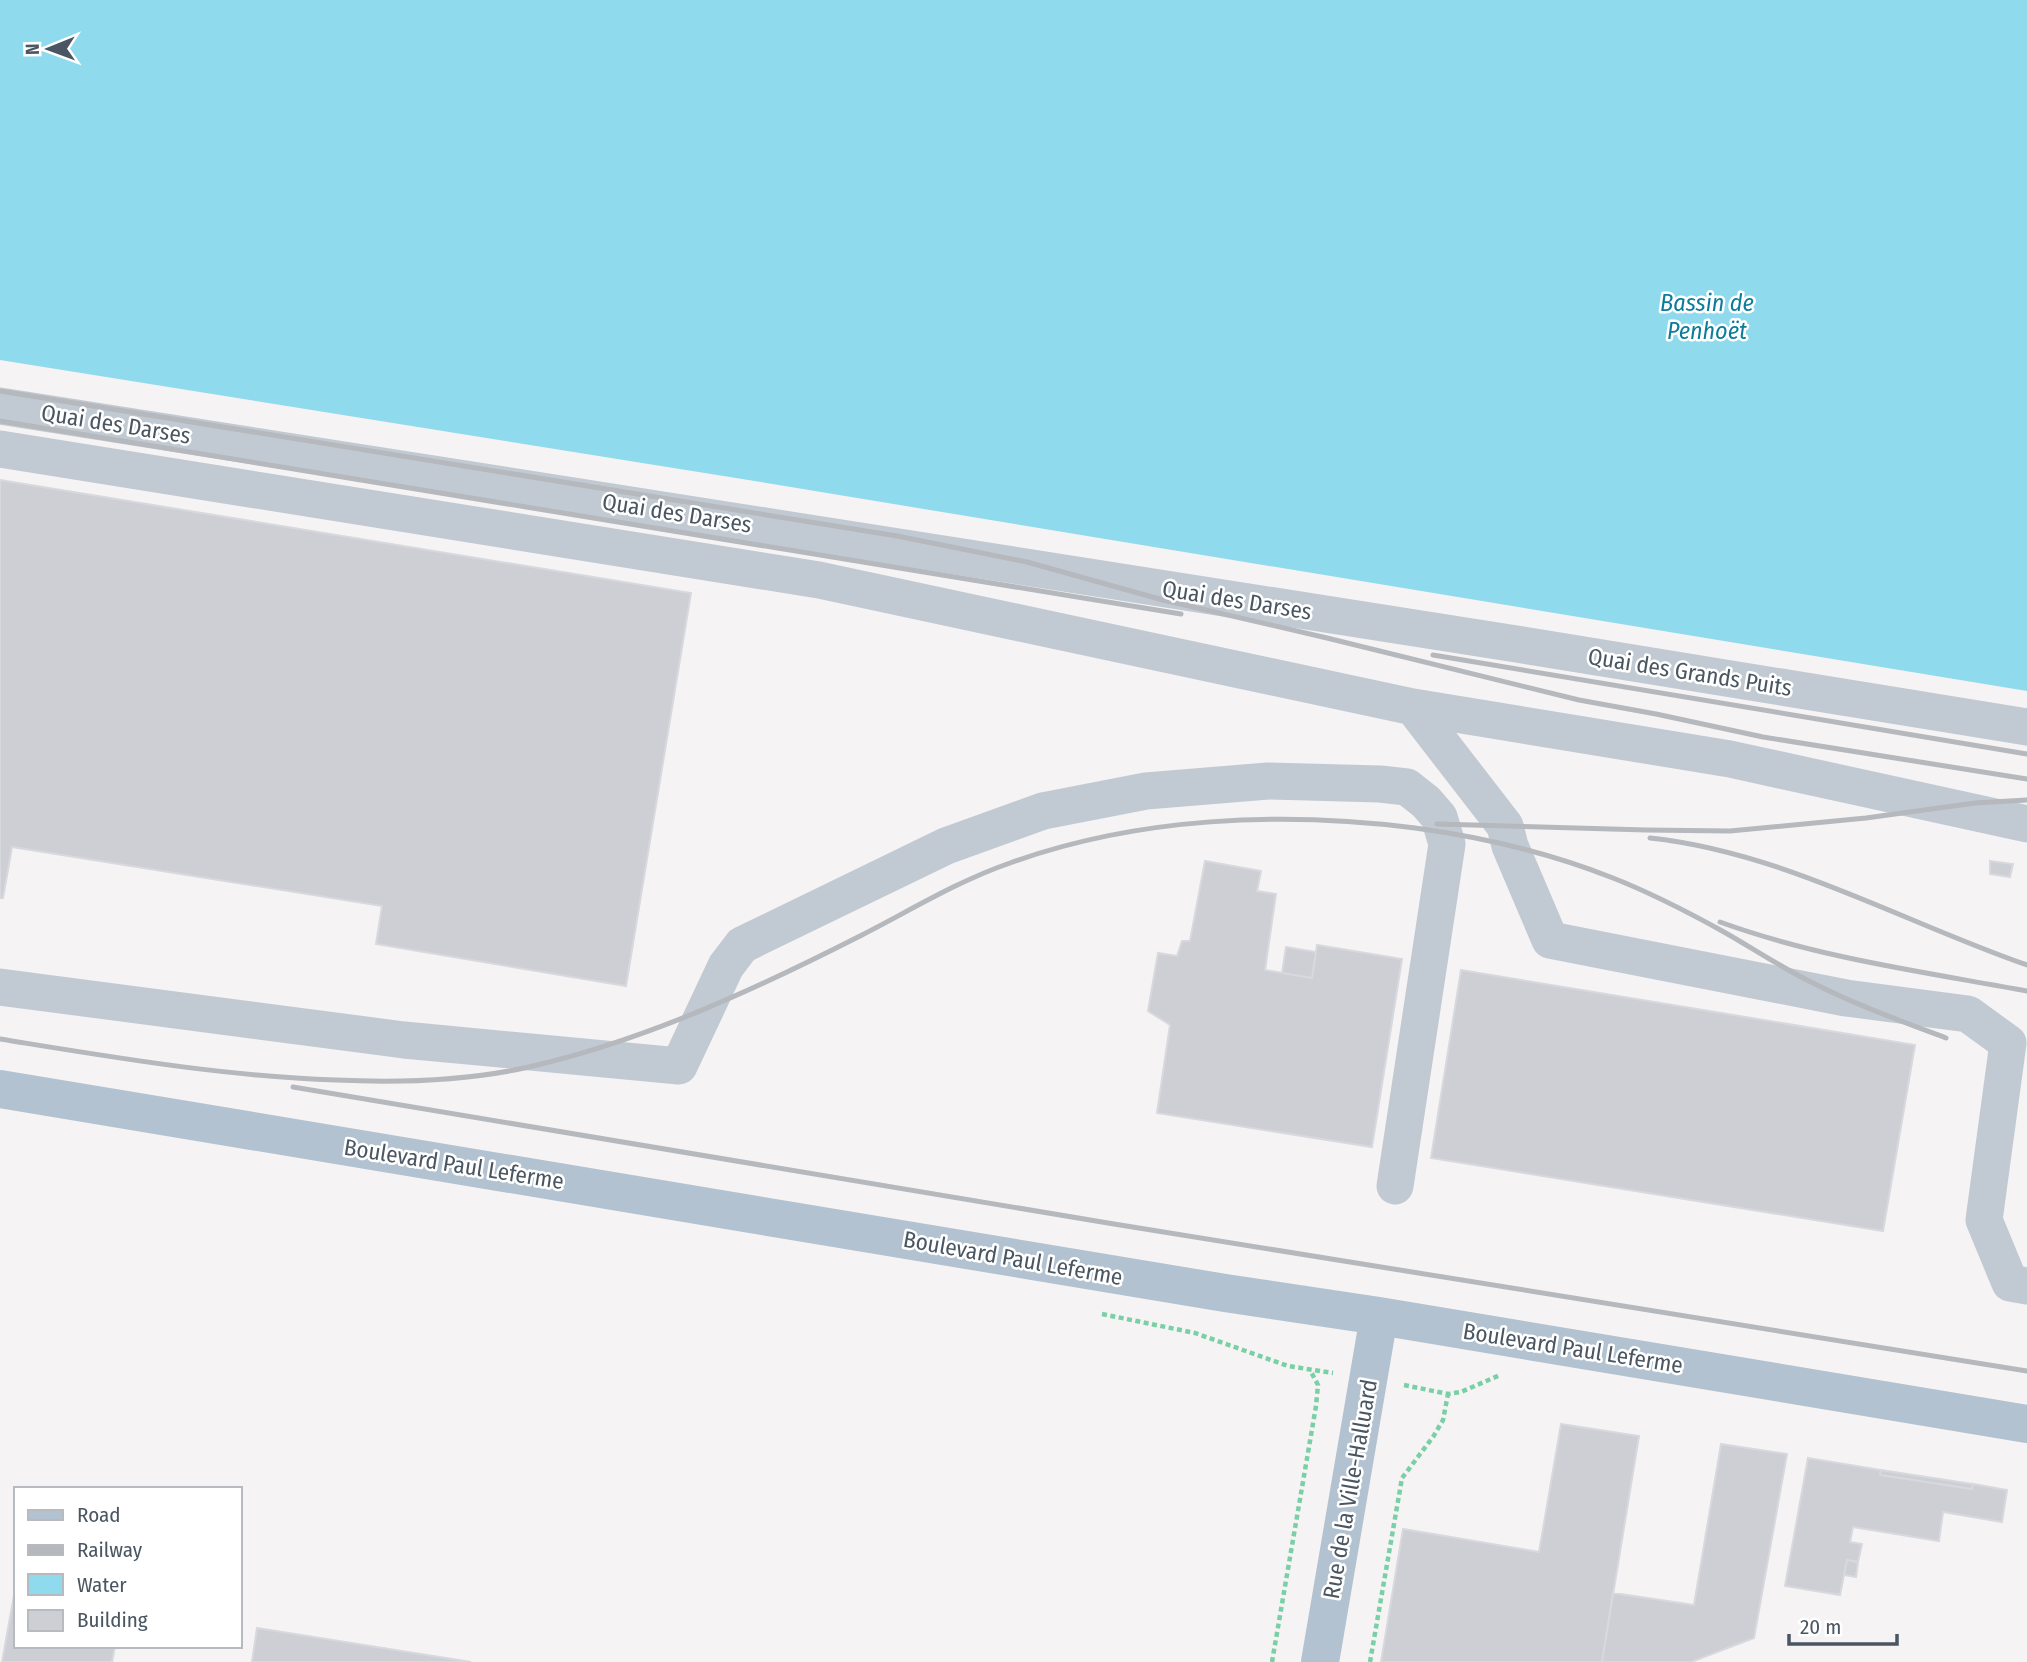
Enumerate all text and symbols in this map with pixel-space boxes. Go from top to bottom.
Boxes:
north arrow [14,14,84,84]
text: N [21,43,44,55]
water label: Bassin de Penhoët [1660,289,1754,345]
street label: Quai des Darses [39,398,193,450]
street label: Quai des Darses [600,487,754,539]
street label: Quai des Darses [1160,574,1314,626]
street label: Quai des Grands Puits [1586,642,1794,702]
street label: Boulevard Paul Leferme [342,1133,566,1195]
street label: Boulevard Paul Leferme [901,1225,1125,1291]
street label: Boulevard Paul Leferme [1461,1317,1685,1379]
street label: Rue de la Ville-Halluard [1317,1377,1383,1601]
legend [14,1487,242,1648]
text: Road [77,1502,121,1528]
text: Railway [77,1537,143,1563]
text: Water [77,1572,127,1598]
scale bar [1789,1602,1898,1646]
text: Building [77,1607,148,1633]
text: 20 m [1800,1614,1841,1640]

